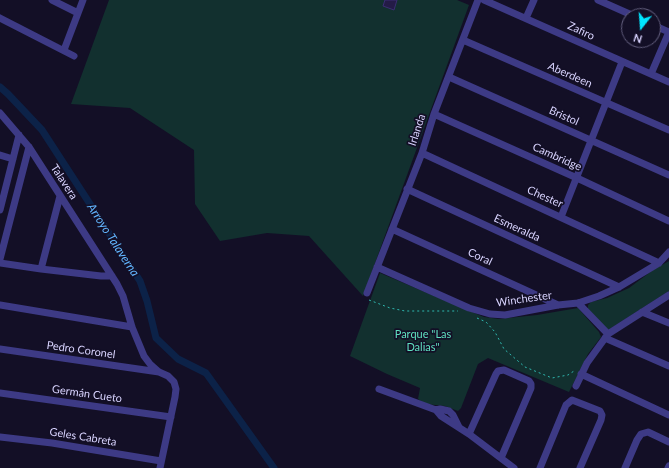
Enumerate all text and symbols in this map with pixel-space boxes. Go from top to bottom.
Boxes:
north arrow [621,8,661,48]
street label: Zafiro [565,19,597,43]
text: N [632,32,644,46]
street label: Aberdeen [546,59,594,91]
street label: Bristol [547,104,581,128]
street label: Irlanda [406,112,428,148]
street label: Cambridge [530,140,584,174]
street label: Talavera [48,162,80,202]
street label: Chester [525,183,565,211]
water label: Arroyo Talaverna [84,201,142,279]
street label: Esmeralda [492,212,542,244]
street label: Coral [466,246,494,268]
street label: Winchester [495,289,553,309]
park label: Parque "Las Dalias" [395,327,451,353]
street label: Pedro Coronel [46,339,116,361]
street label: Germán Cueto [51,383,123,405]
street label: Geles Cabreta [49,425,117,449]

